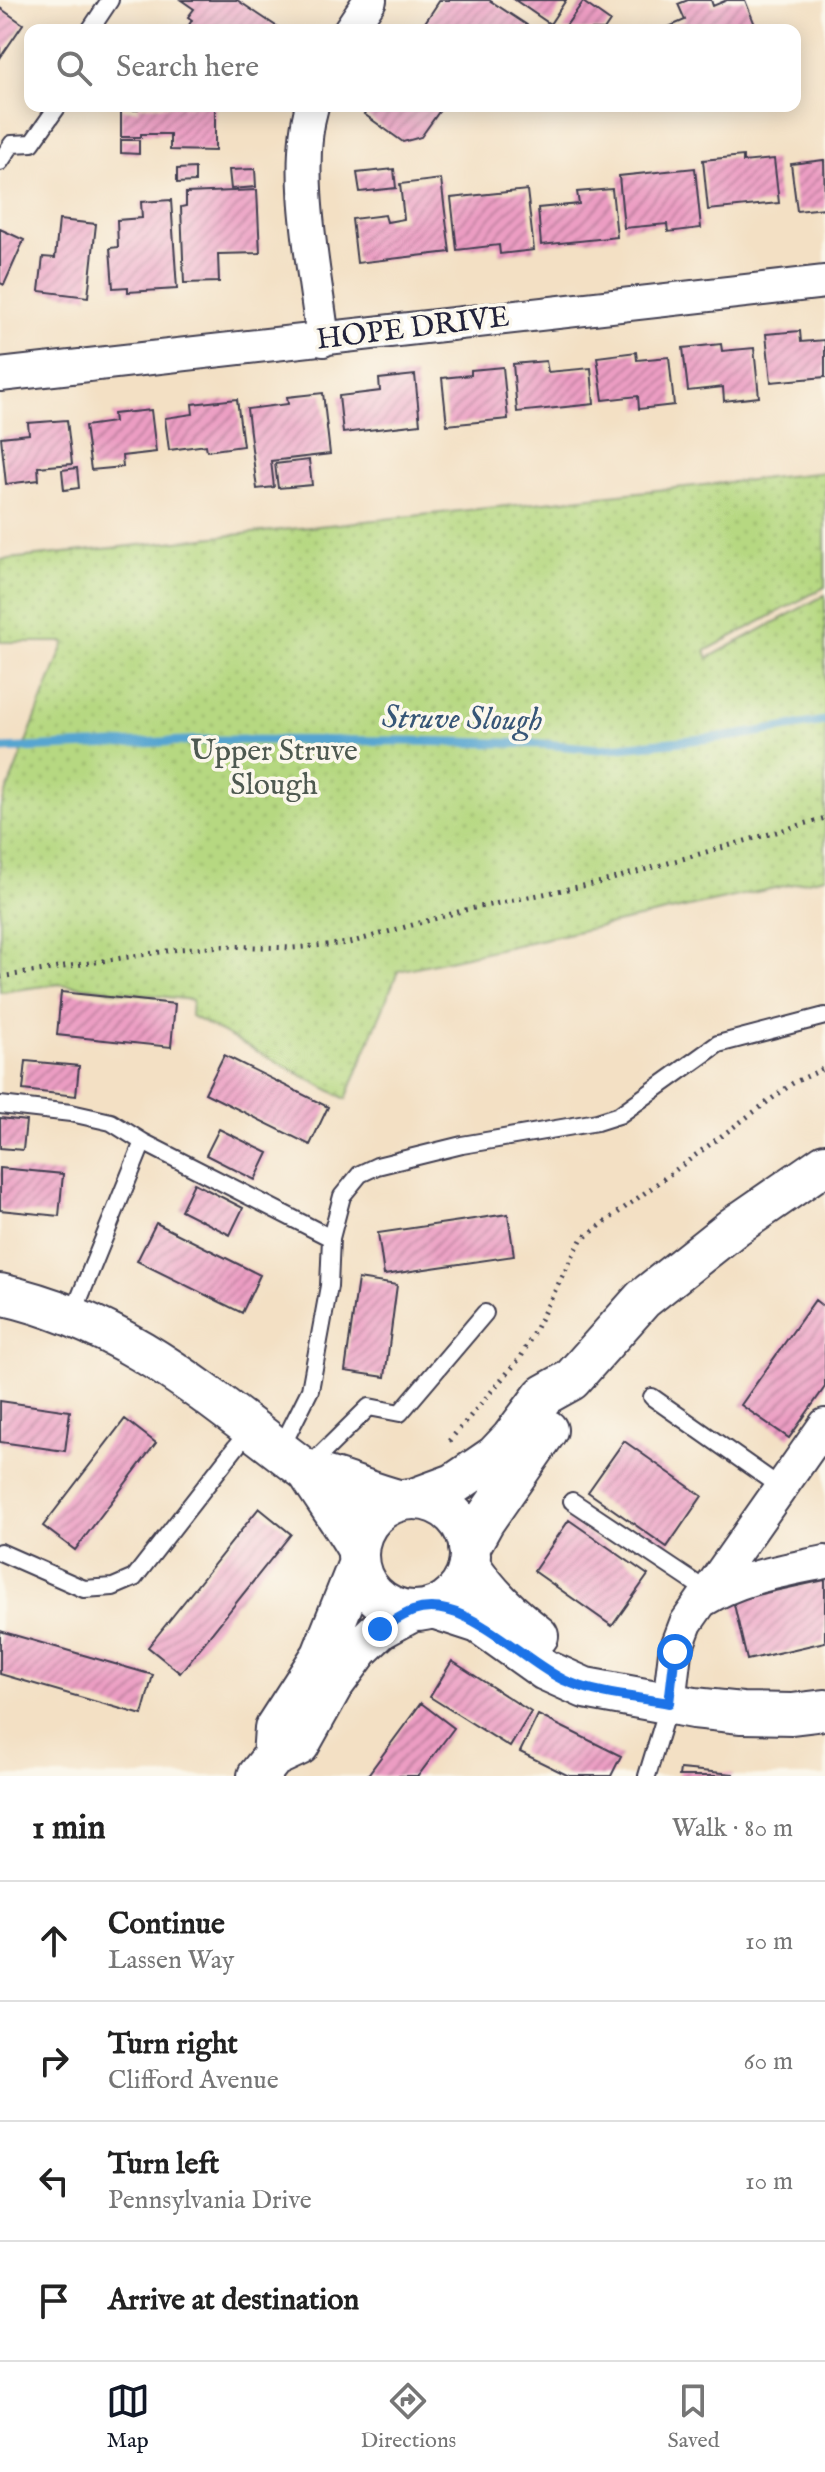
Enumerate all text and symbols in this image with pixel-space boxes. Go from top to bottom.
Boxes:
search box [24,24,801,112]
icon: search [52,46,96,90]
text: Search here [116,49,259,87]
street label: HOPE DRIVE [314,298,512,360]
water label: Struve Slough [381,698,543,742]
park label: Upper Struve Slough [190,733,358,805]
route end [362,1611,398,1647]
route start [657,1634,693,1670]
text: 1 min [32,1807,106,1850]
text: Walk · 80 m [672,1812,793,1845]
text: Continue [108,1906,225,1944]
icon: ahead [32,1919,76,1963]
text: 10 m [745,1925,793,1958]
text: Lassen Way [108,1944,234,1977]
text: Turn right [108,2026,238,2064]
icon: right [32,2039,76,2083]
text: 60 m [744,2045,793,2078]
text: Clifford Avenue [108,2064,279,2097]
text: Turn left [108,2146,219,2184]
icon: left [32,2159,76,2203]
text: 10 m [745,2165,793,2198]
text: Pennsylvania Drive [108,2184,312,2217]
icon: arrive [32,2279,76,2323]
text: Arrive at destination [108,2282,359,2320]
tab: Map [106,2379,150,2455]
tab: Directions [361,2379,456,2455]
tab: Saved [667,2379,719,2455]

